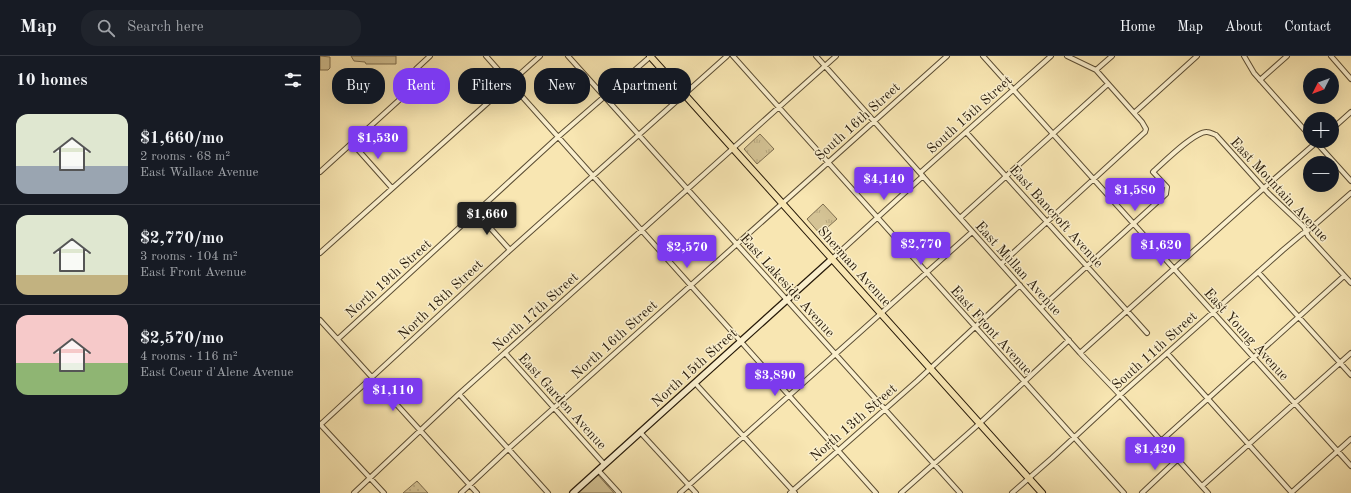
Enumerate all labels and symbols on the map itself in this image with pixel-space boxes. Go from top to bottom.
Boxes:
north arrow [1303,68,1339,104]
street label: South 15th Street [924,73,1015,157]
street label: South 16th Street [812,80,903,164]
pin: $1,530 [345,126,411,160]
street label: East Mountain Avenue [1228,135,1331,244]
street label: East Bancroft Avenue [1007,163,1106,271]
pin: $4,140 [851,167,917,201]
pin: $1,580 [1102,178,1168,212]
pin: $1,660 [454,202,520,236]
street label: East Mullan Avenue [973,219,1064,318]
street label: Sherman Avenue [815,224,894,309]
street label: East Lakeside Avenue [737,231,837,340]
pin: $2,770 [888,232,954,266]
pin: $1,620 [1128,233,1194,267]
pin: $2,570 [654,235,720,269]
street label: North 19th Street [343,237,434,321]
street label: North 18th Street [396,257,486,342]
street label: North 17th Street [490,270,581,354]
street label: East Front Avenue [948,283,1035,378]
street label: East Young Avenue [1201,286,1291,383]
street label: North 16th Street [569,298,660,382]
street label: South 11th Street [1109,309,1200,393]
street label: North 15th Street [649,326,740,410]
street label: East Garden Avenue [516,351,609,452]
pin: $3,890 [742,363,808,397]
pin: $1,110 [360,378,426,412]
street label: North 13th Street [808,381,900,464]
pin: $1,420 [1122,437,1188,471]

